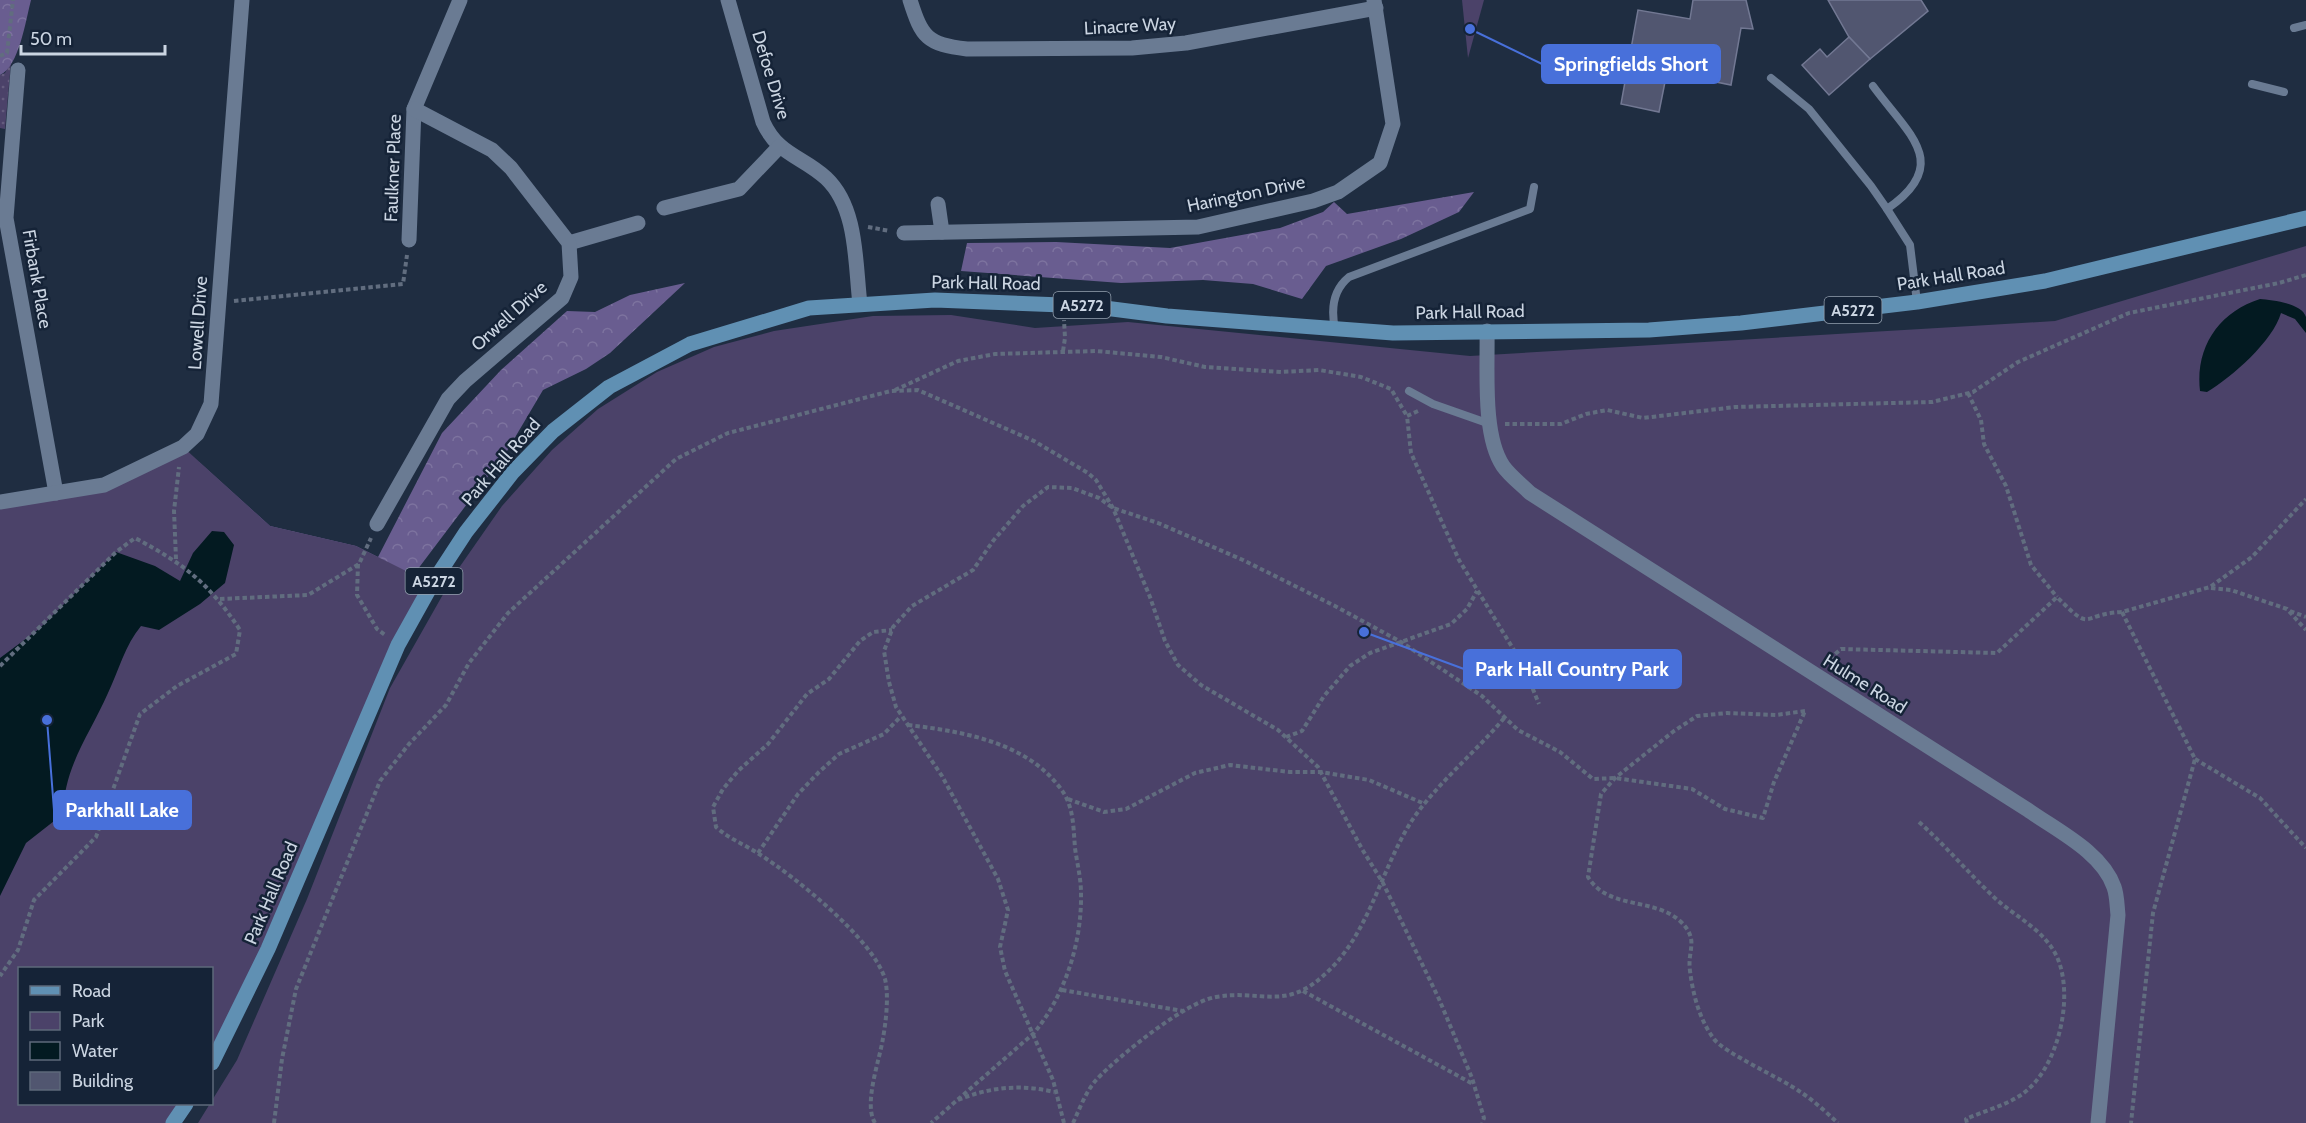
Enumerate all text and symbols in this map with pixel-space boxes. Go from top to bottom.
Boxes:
street label: Linacre Way [1083,13,1177,39]
scale bar [21,18,165,56]
text: 50 m [30,28,72,50]
street label: Defoe Drive [747,28,795,122]
callout: Springfields Short [1542,45,1720,83]
text: Springfields Short [1554,52,1708,76]
street label: Faulkner Place [380,114,406,222]
street label: Harington Drive [1185,171,1307,217]
street label: Firbank Place [17,228,57,330]
street label: Park Hall Road [1895,257,2007,295]
street label: Park Hall Road [931,271,1041,295]
street label: Lowell Drive [184,275,212,371]
street label: Orwell Drive [467,276,551,356]
road number: A5272 [1054,292,1110,318]
road number: A5272 [1824,297,1882,323]
street label: Park Hall Road [1415,300,1525,324]
street label: Park Hall Road [457,414,545,510]
road number: A5272 [406,568,462,594]
callout: Park Hall Country Park [1464,650,1681,688]
street label: Hulme Road [1819,650,1911,718]
text: Park Hall Country Park [1475,657,1669,681]
callout: Parkhall Lake [54,791,191,829]
text: Parkhall Lake [65,798,179,822]
street label: Park Hall Road [240,838,302,948]
legend [18,967,213,1105]
text: Road [72,980,111,1002]
text: Park [72,1010,105,1032]
text: Water [72,1040,118,1062]
text: Building [72,1070,134,1092]

